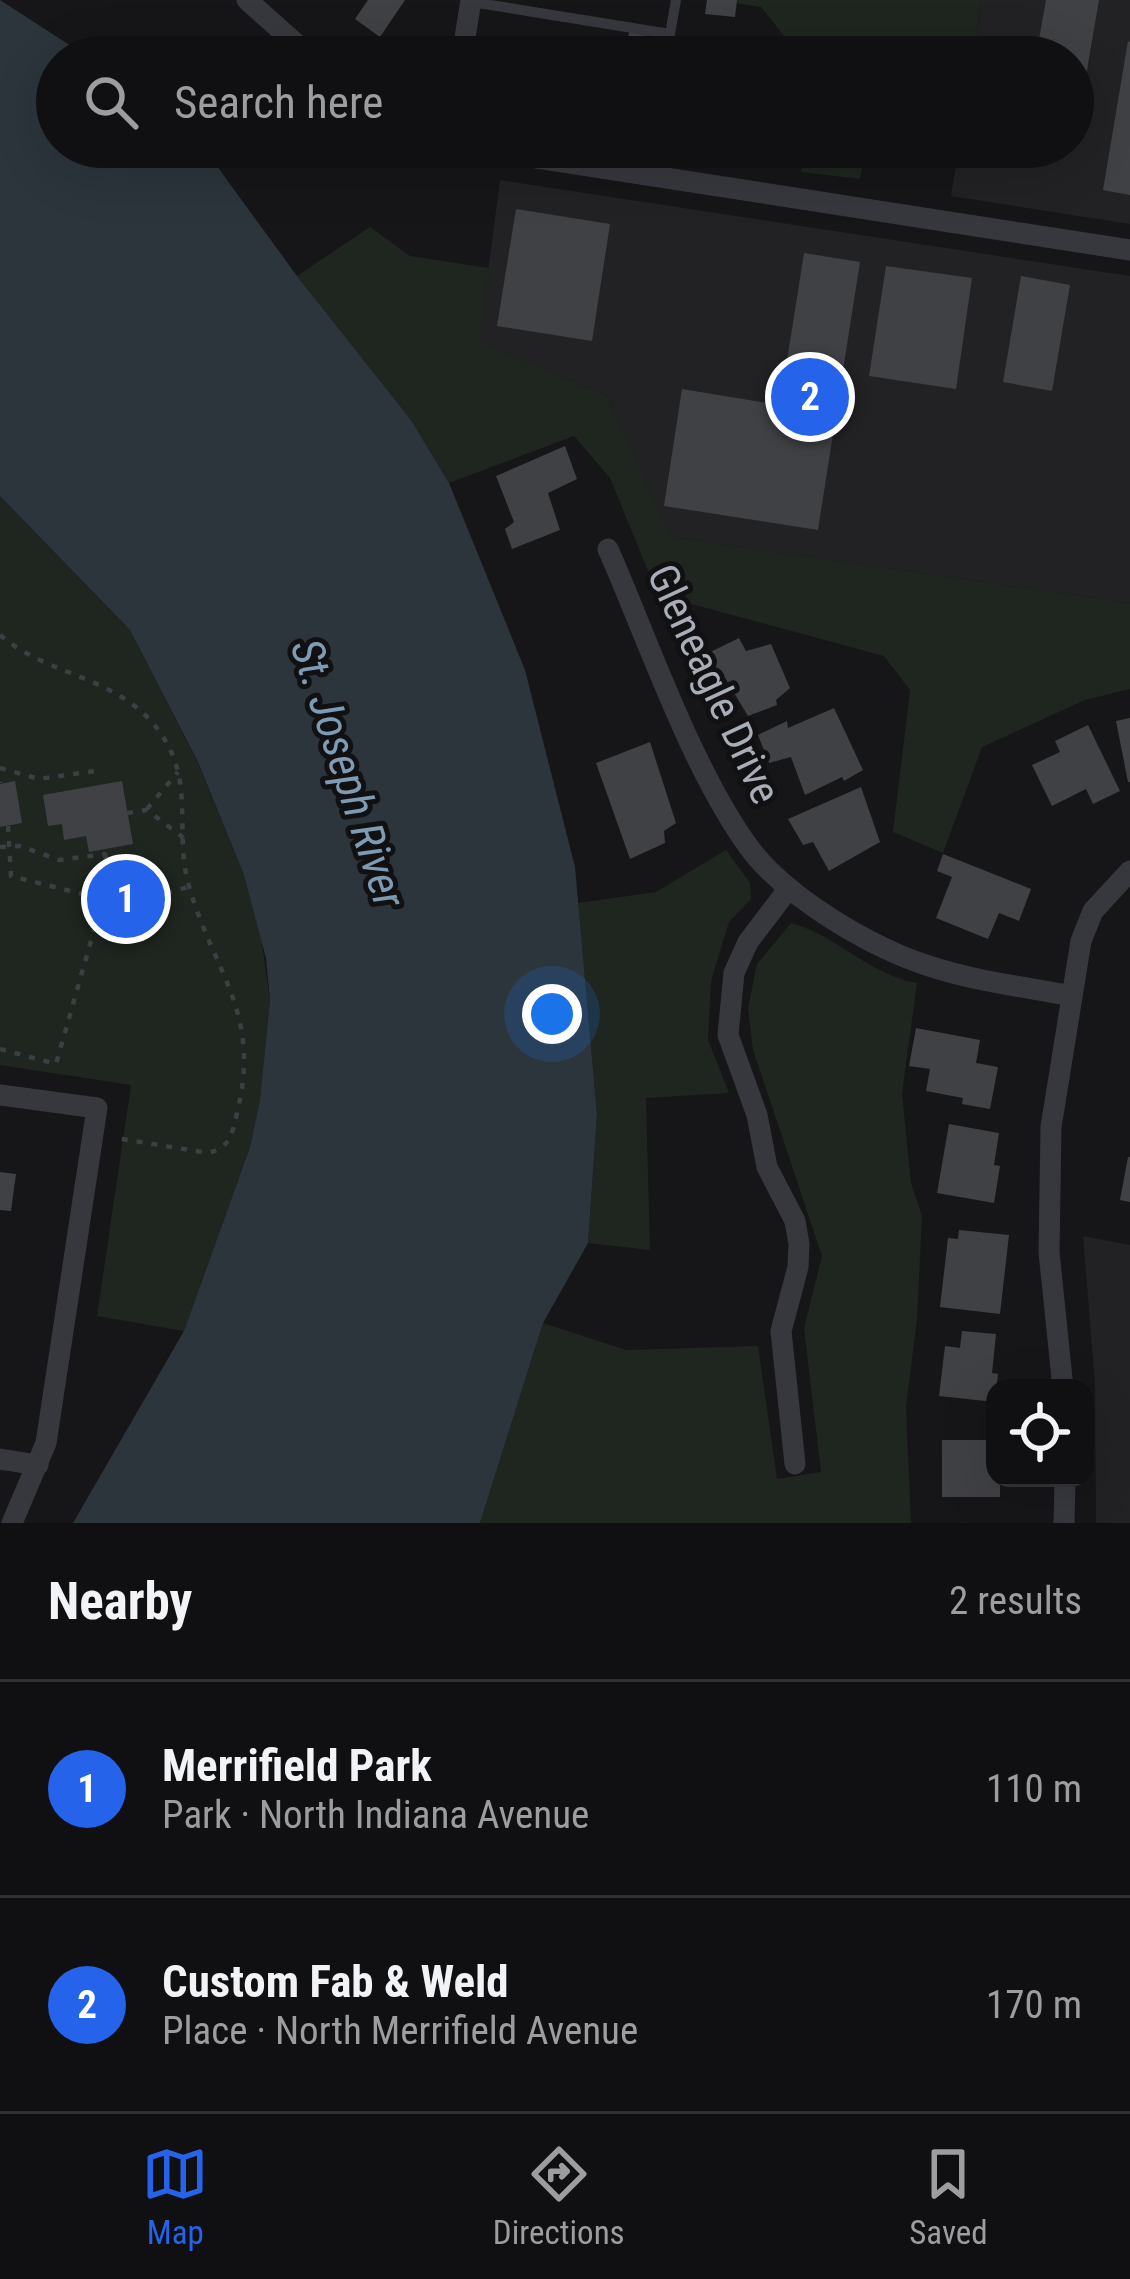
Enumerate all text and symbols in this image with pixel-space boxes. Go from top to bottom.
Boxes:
search box [36,36,1094,168]
icon: search [78,69,144,135]
text: Search here [174,76,383,129]
pin: 2 [771,352,849,442]
street label: Gleneagle Drive [637,557,791,811]
water label: St. Joseph River [280,632,417,915]
pin: 1 [87,854,165,944]
your location [522,984,582,1044]
map controls [986,1379,1094,1487]
button: locate [986,1379,1094,1487]
text: Nearby [48,1572,192,1631]
text: 2 results [949,1578,1082,1624]
text: Merrifield Park [162,1739,432,1792]
text: 1 [77,1766,97,1812]
text: 110 m [986,1766,1082,1812]
text: Park · North Indiana Avenue [162,1792,589,1838]
text: Custom Fab & Weld [162,1955,509,2008]
text: 2 [77,1982,97,2028]
text: 170 m [986,1982,1082,2028]
text: Place · North Merrifield Avenue [162,2008,638,2054]
tab: Map [142,2141,208,2252]
tab: Directions [493,2141,625,2252]
tab: Saved [909,2141,988,2252]

